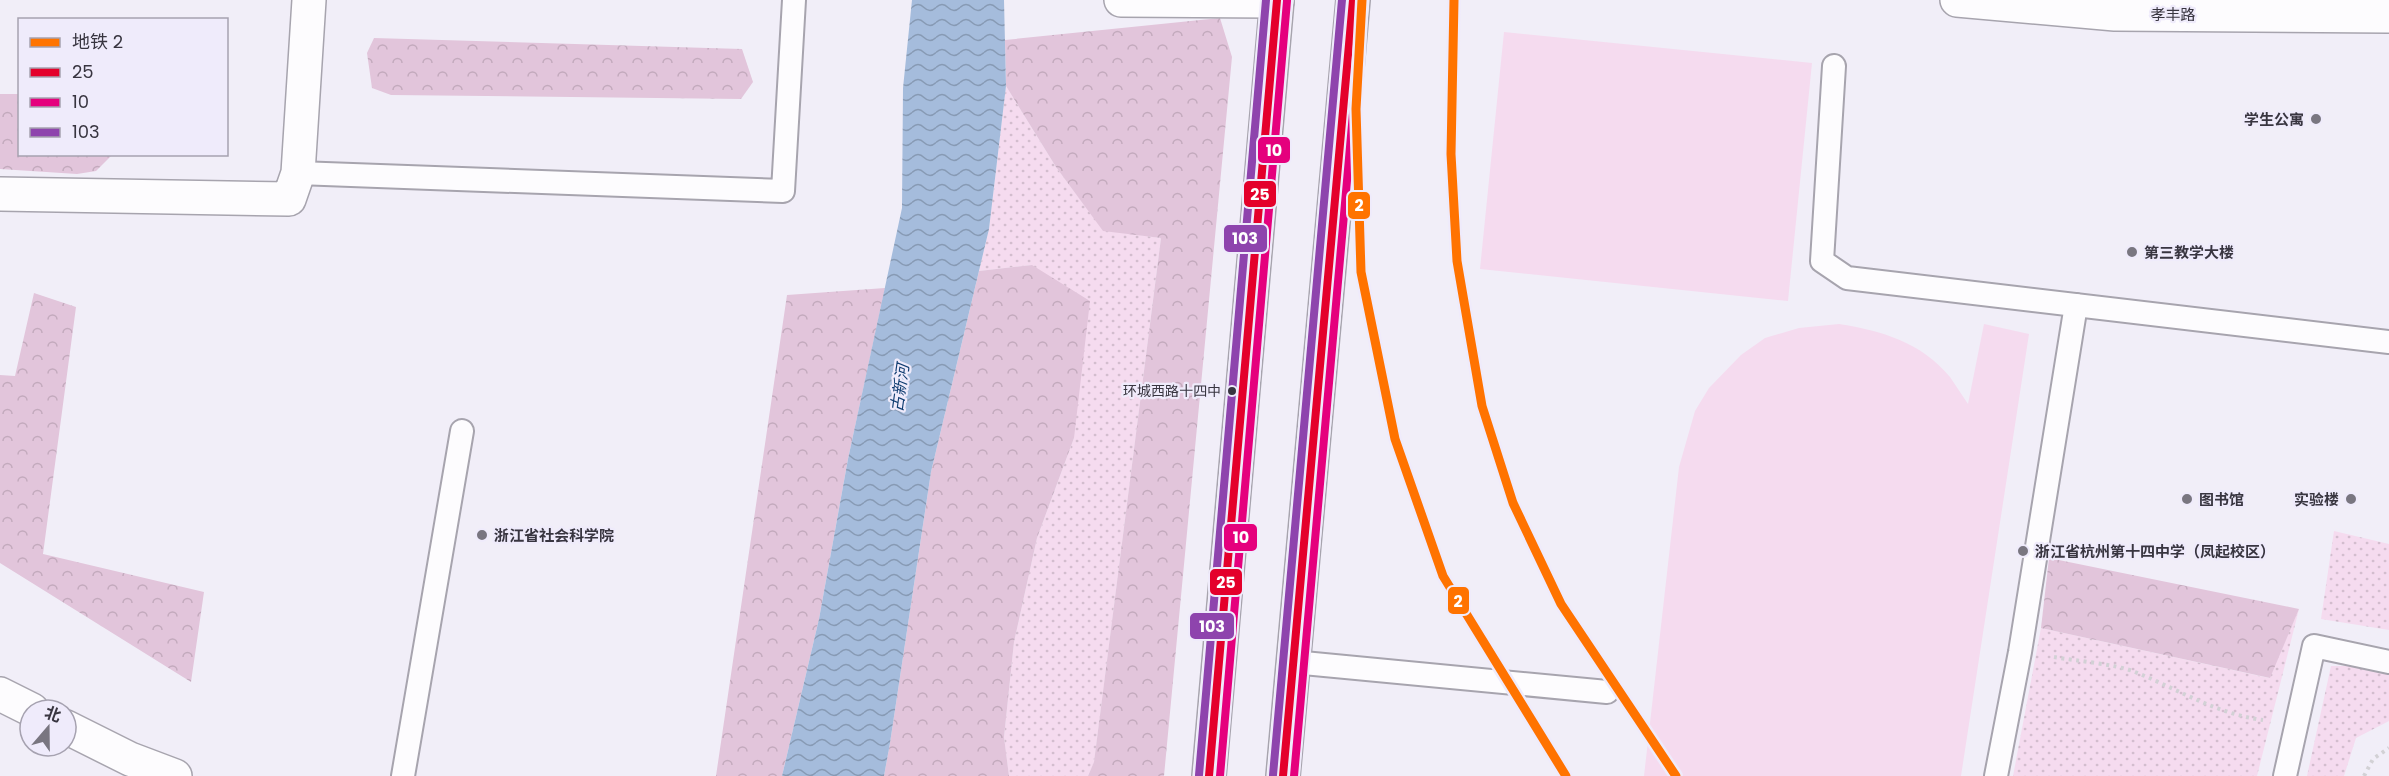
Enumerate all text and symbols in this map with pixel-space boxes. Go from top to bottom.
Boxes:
street label: 孝丰路 [2150,4,2196,25]
legend [18,18,228,156]
text: 地铁 2 [72,29,123,54]
text: 25 [72,59,94,84]
text: 10 [72,89,89,114]
place label: 学生公寓 [2244,109,2304,130]
marker: 学生公寓 [2309,112,2323,126]
text: 103 [72,119,100,144]
line badge: 10 [1257,136,1291,164]
text: 10 [1266,139,1282,162]
line badge: 25 [1243,180,1277,208]
text: 25 [1250,183,1270,206]
line badge: 2 [1347,191,1371,220]
text: 2 [1354,194,1364,217]
line badge: 103 [1223,224,1268,253]
text: 103 [1232,227,1258,250]
place label: 第三教学大楼 [2144,242,2234,263]
marker: 第三教学大楼 [2125,245,2139,259]
water label: 古新河 [885,360,915,413]
place label: 环城西路十四中 [1123,381,1221,401]
marker: 环城西路十四中 [1226,385,1238,397]
place label: 图书馆 [2199,489,2244,510]
place label: 实验楼 [2294,489,2339,510]
marker: 图书馆 [2180,492,2194,506]
marker: 实验楼 [2344,492,2358,506]
line badge: 10 [1223,523,1258,552]
place label: 浙江省社会科学院 [494,525,614,546]
text: 10 [1233,526,1249,549]
marker: 浙江省社会科学院 [475,528,489,542]
place label: 浙江省杭州第十四中学（凤起校区） [2035,541,2275,562]
marker: 浙江省杭州第十四中学（凤起校区） [2016,544,2030,558]
line badge: 25 [1209,568,1243,596]
text: 25 [1216,571,1236,594]
line badge: 2 [1447,586,1470,615]
text: 2 [1453,590,1463,613]
line badge: 103 [1189,612,1235,640]
text: 103 [1199,615,1225,638]
north arrow [18,698,78,758]
text: 北 [42,701,64,728]

